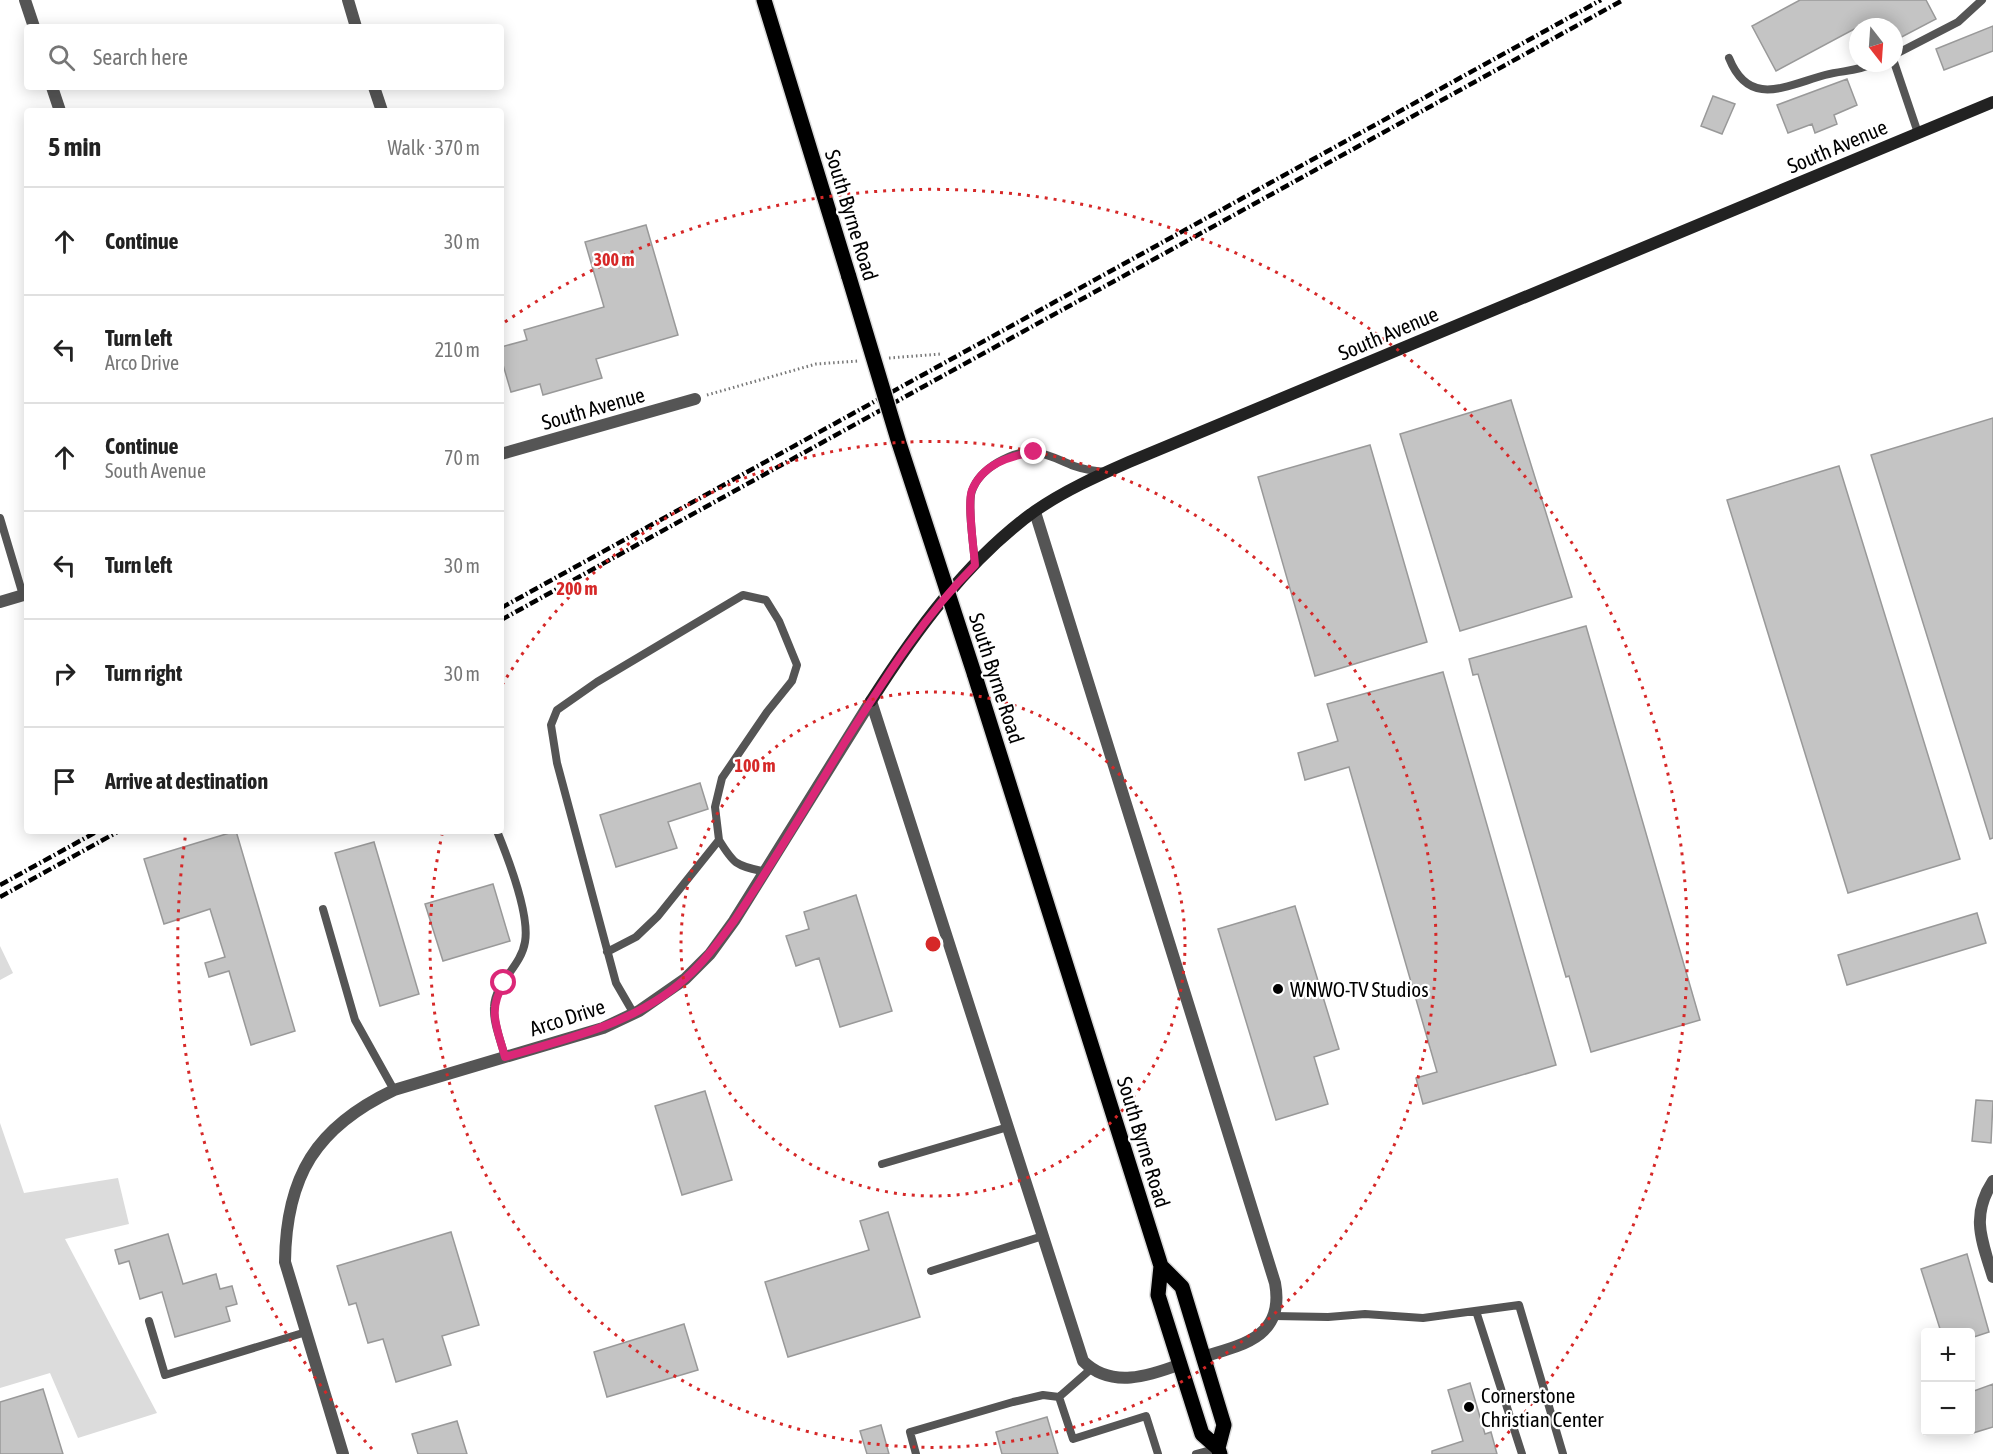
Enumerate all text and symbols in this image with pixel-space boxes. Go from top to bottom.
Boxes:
north arrow [1849,18,1903,72]
search box [24,24,504,90]
icon: search [45,41,78,74]
text: Search here [93,44,188,70]
street label: South Avenue [1783,114,1891,178]
text: 5 min [48,132,101,162]
text: Walk · 370 m [388,136,480,159]
street label: South Byrne Road [821,147,883,283]
icon: ahead [48,225,81,258]
text: Continue [105,228,179,254]
text: 30 m [444,230,480,253]
text: 300 m [594,249,634,270]
street label: South Avenue [1334,301,1442,365]
text: Turn left [105,325,172,351]
icon: left [48,333,81,366]
text: 210 m [435,338,480,361]
text: Arco Drive [105,351,179,374]
street label: South Avenue [539,382,647,434]
text: Continue [105,433,179,459]
route end [1020,438,1046,464]
icon: ahead [48,441,81,474]
text: 70 m [444,446,480,469]
text: South Avenue [105,459,206,482]
icon: left [48,549,81,582]
text: Turn left [105,552,172,578]
text: 30 m [444,554,480,577]
text: 200 m [557,578,597,599]
street label: South Byrne Road [965,610,1029,746]
icon: right [48,657,81,690]
text: Turn right [105,660,182,686]
text: 30 m [444,662,480,685]
text: 100 m [735,755,775,776]
icon: arrive [48,765,81,798]
text: Arrive at destination [105,768,268,794]
centre of rings [923,934,943,954]
route start [490,969,516,995]
place label: WNWO-TV Studios [1290,977,1429,1001]
marker: WNWO-TV Studios [1271,982,1285,996]
street label: Arco Drive [526,994,608,1040]
street label: South Byrne Road [1113,1074,1175,1210]
map controls [1921,1328,1975,1436]
button: + [1921,1328,1975,1382]
button: − [1921,1382,1975,1436]
place label: Cornerstone Christian Center [1481,1383,1604,1431]
marker: Cornerstone Christian Center [1462,1400,1476,1414]

